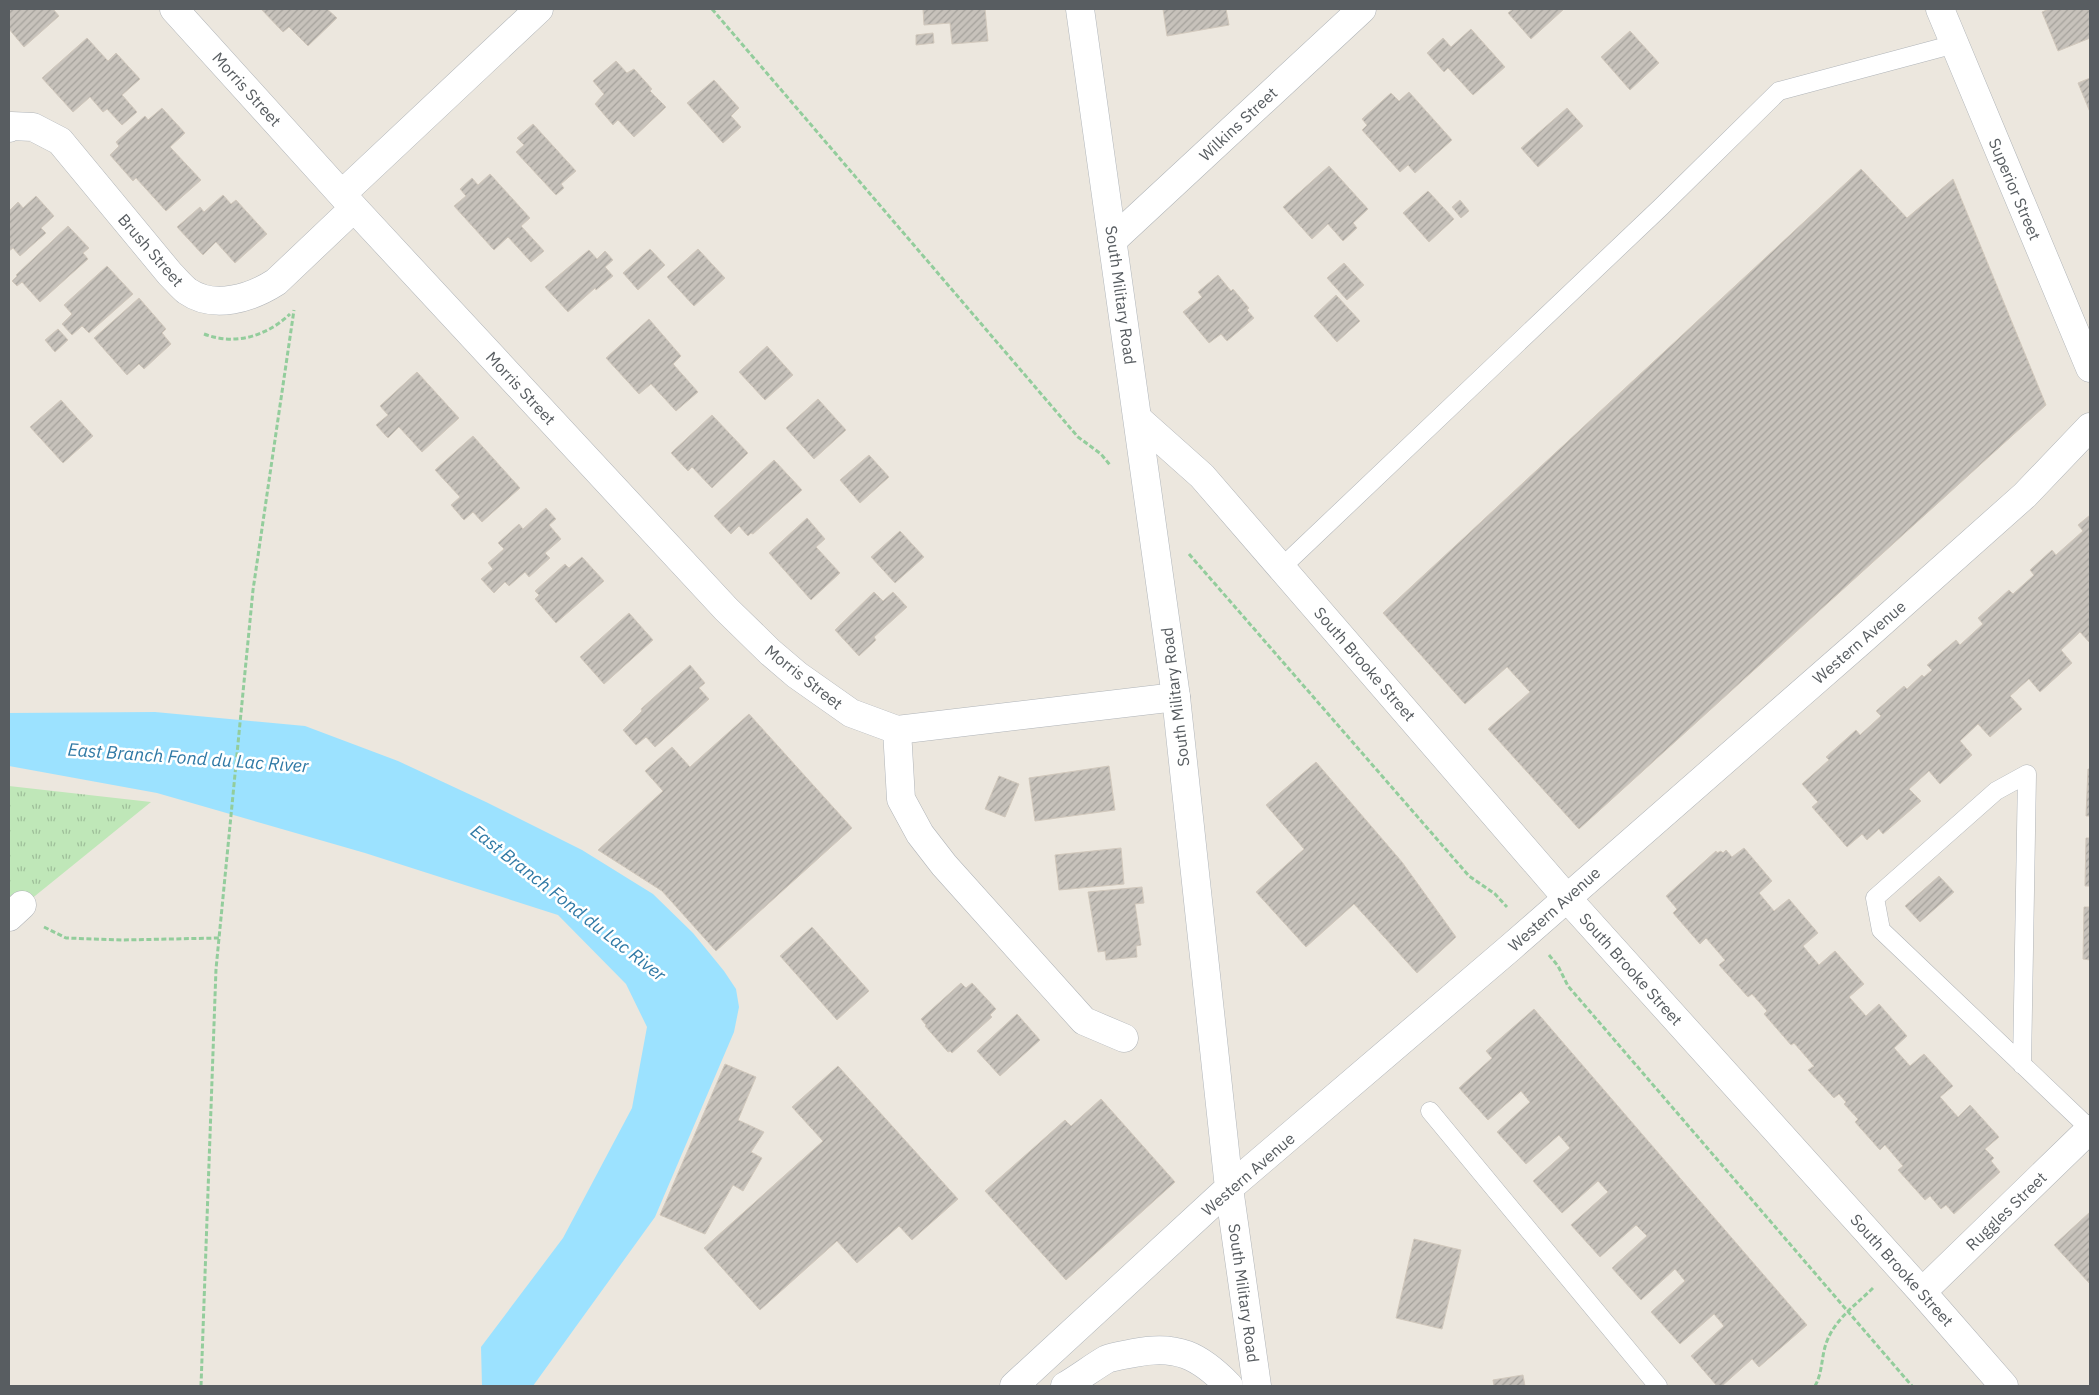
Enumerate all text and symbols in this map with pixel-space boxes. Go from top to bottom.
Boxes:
street label: Morris Street [208,48,286,130]
street label: Wilkins Street [1195,83,1281,165]
street label: Superior Street [1985,135,2045,243]
street label: Brush Street [114,209,188,291]
street label: South Military Road [1101,224,1141,366]
street label: Morris Street [482,347,560,429]
street label: Western Avenue [1808,596,1910,688]
street label: South Brooke Street [1310,603,1420,725]
street label: South Military Road [1157,626,1193,768]
street label: Morris Street [761,640,847,714]
water label: East Branch Fond du Lac River [67,738,310,777]
water label: East Branch Fond du Lac River [466,819,671,986]
street label: Western Avenue [1504,862,1604,956]
street label: South Brooke Street [1575,909,1687,1029]
street label: Western Avenue [1197,1128,1299,1220]
street label: Ruggles Street [1961,1167,2051,1255]
street label: South Brooke Street [1846,1210,1958,1330]
street label: South Military Road [1224,1222,1264,1364]

